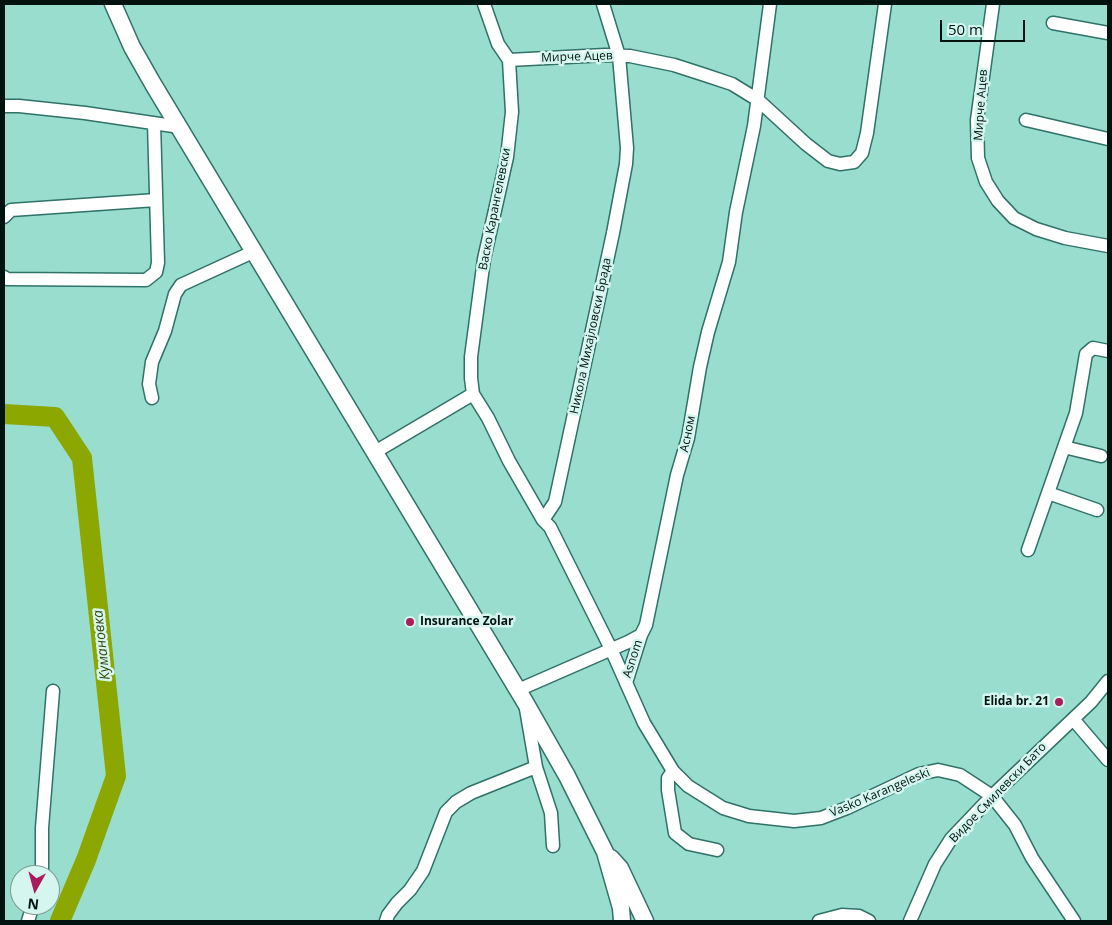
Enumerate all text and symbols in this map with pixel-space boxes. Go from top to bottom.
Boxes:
scale bar [942,10,1027,42]
text: 50 m [948,19,983,39]
street label: Мирче Ацев [541,49,613,65]
street label: Мирче Ацев [971,69,991,141]
street label: Васко Карангелевски [476,147,514,271]
street label: Никола Михајловски Брада [567,256,615,416]
street label: Асном [677,414,699,454]
water label: Кумановка [90,609,114,681]
place label: Insurance Zolar [420,615,513,629]
marker: Insurance Zolar [404,616,416,628]
street label: Asnom [620,638,646,680]
place label: Elida br. 21 [984,695,1049,709]
marker: Elida br. 21 [1053,696,1065,708]
street label: Видое Смилевски Бато [946,740,1050,846]
street label: Vasko Karangeleski [828,765,932,821]
north arrow [10,865,60,915]
text: N [26,894,40,915]

